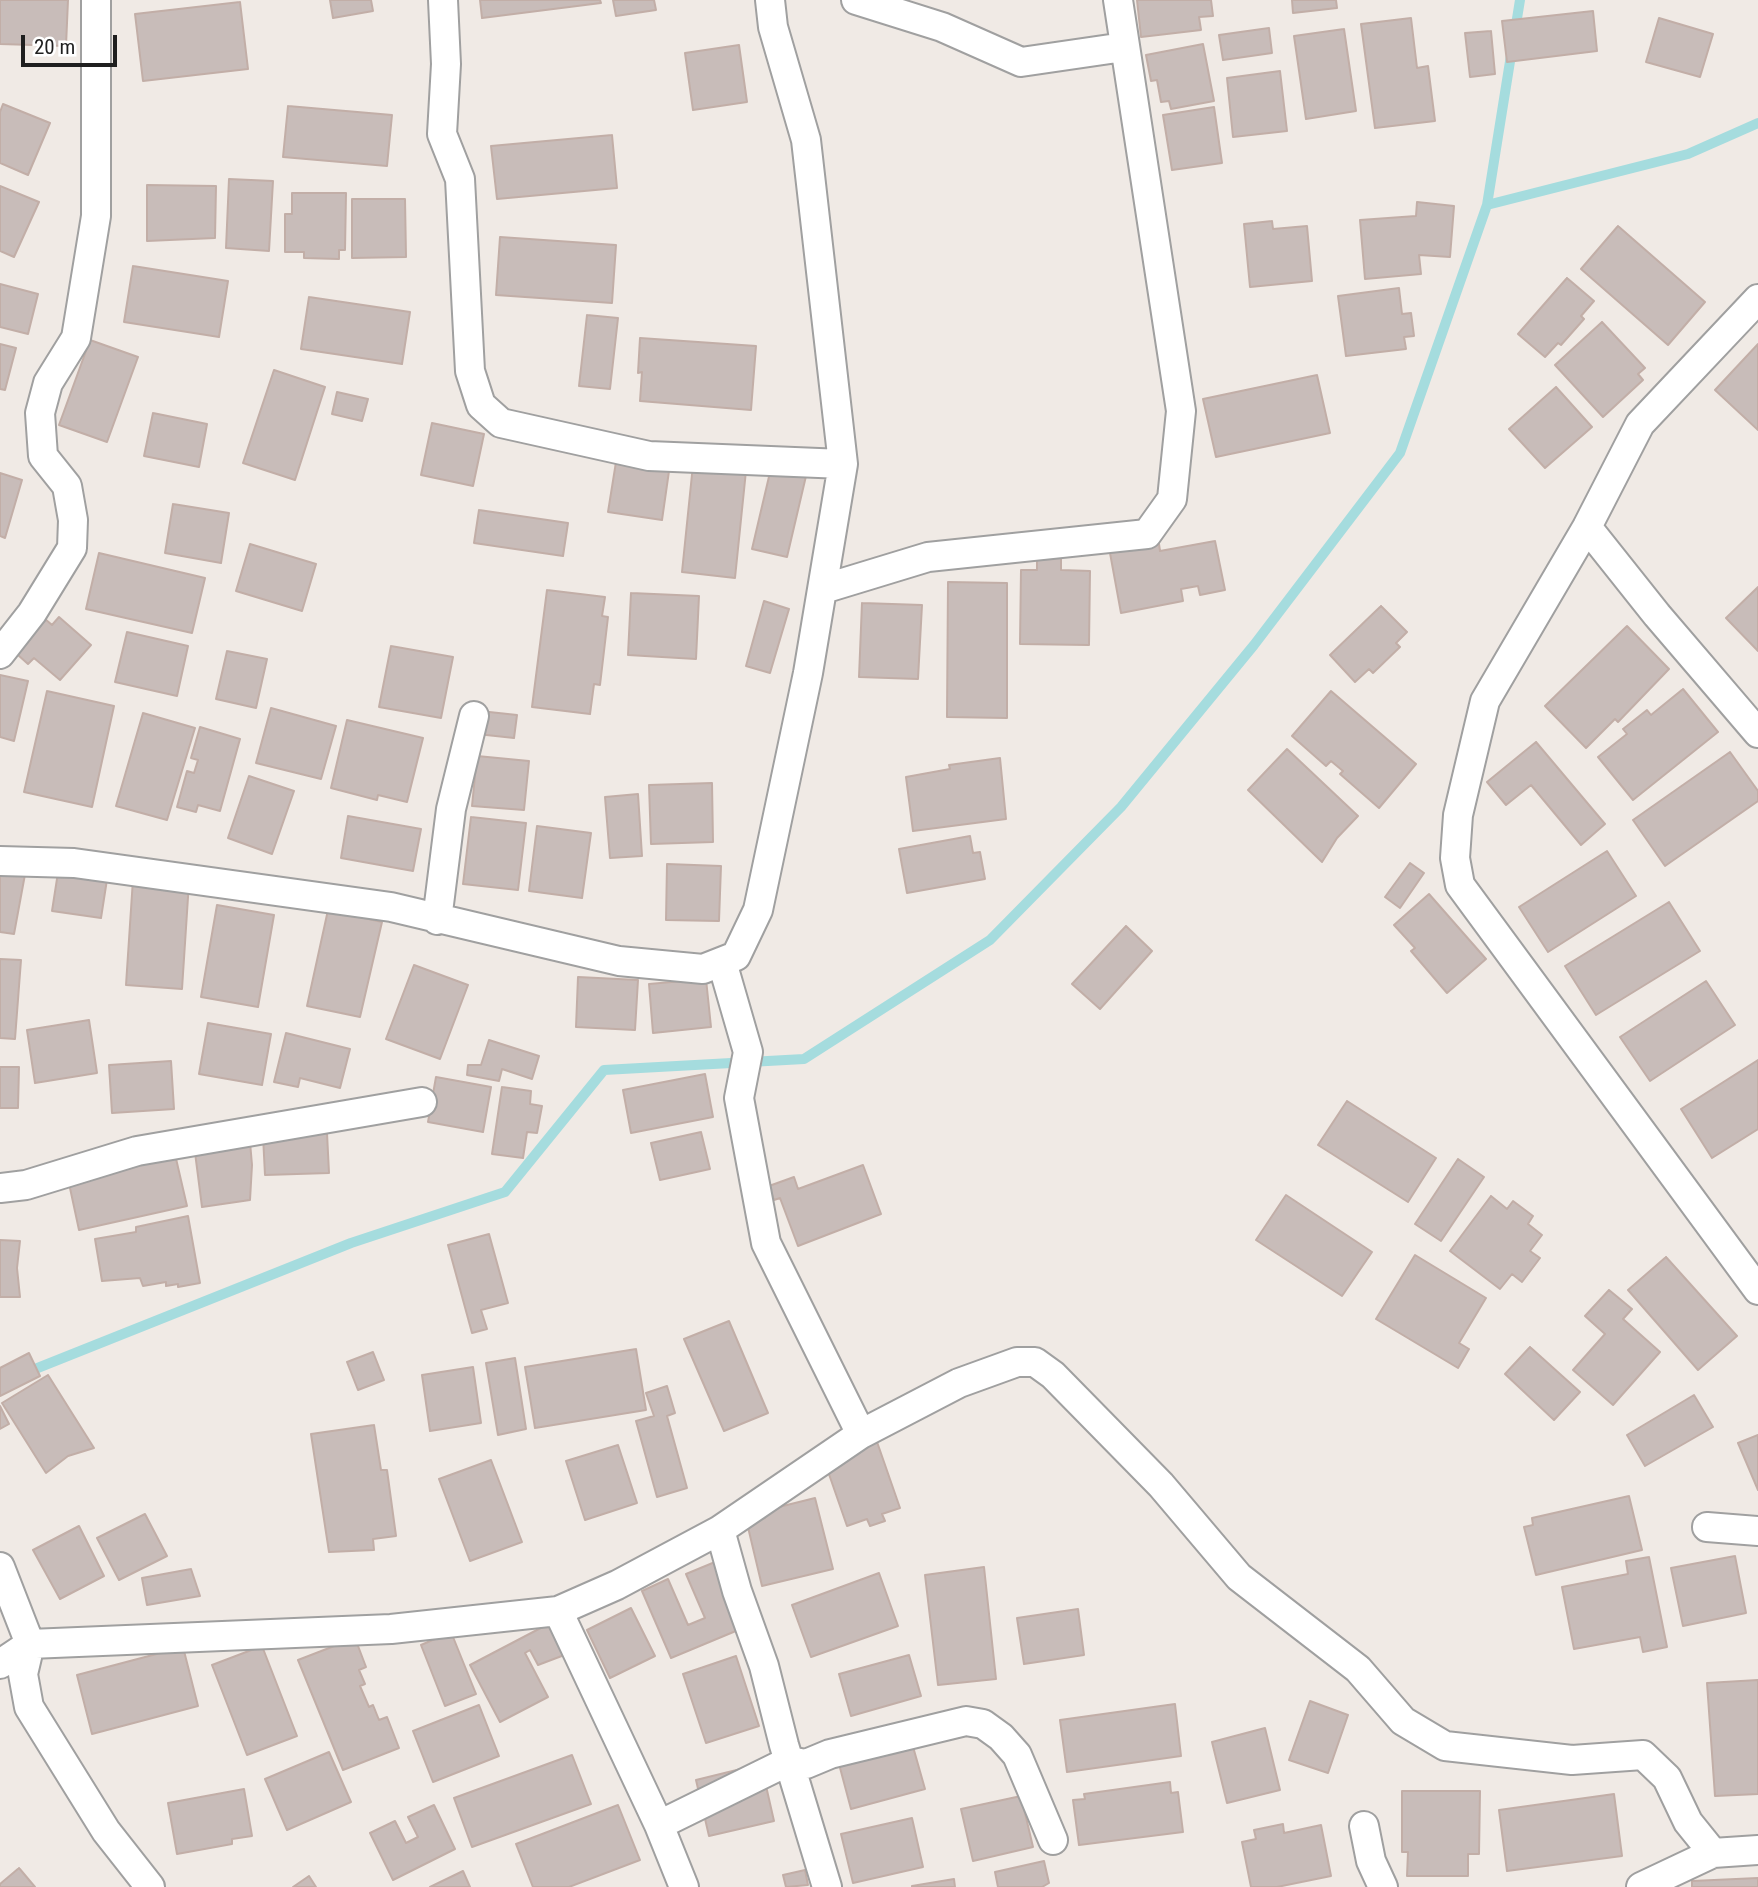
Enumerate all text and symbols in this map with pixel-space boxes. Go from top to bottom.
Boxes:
scale bar [24,21,121,65]
text: 20 m [34,35,75,59]

